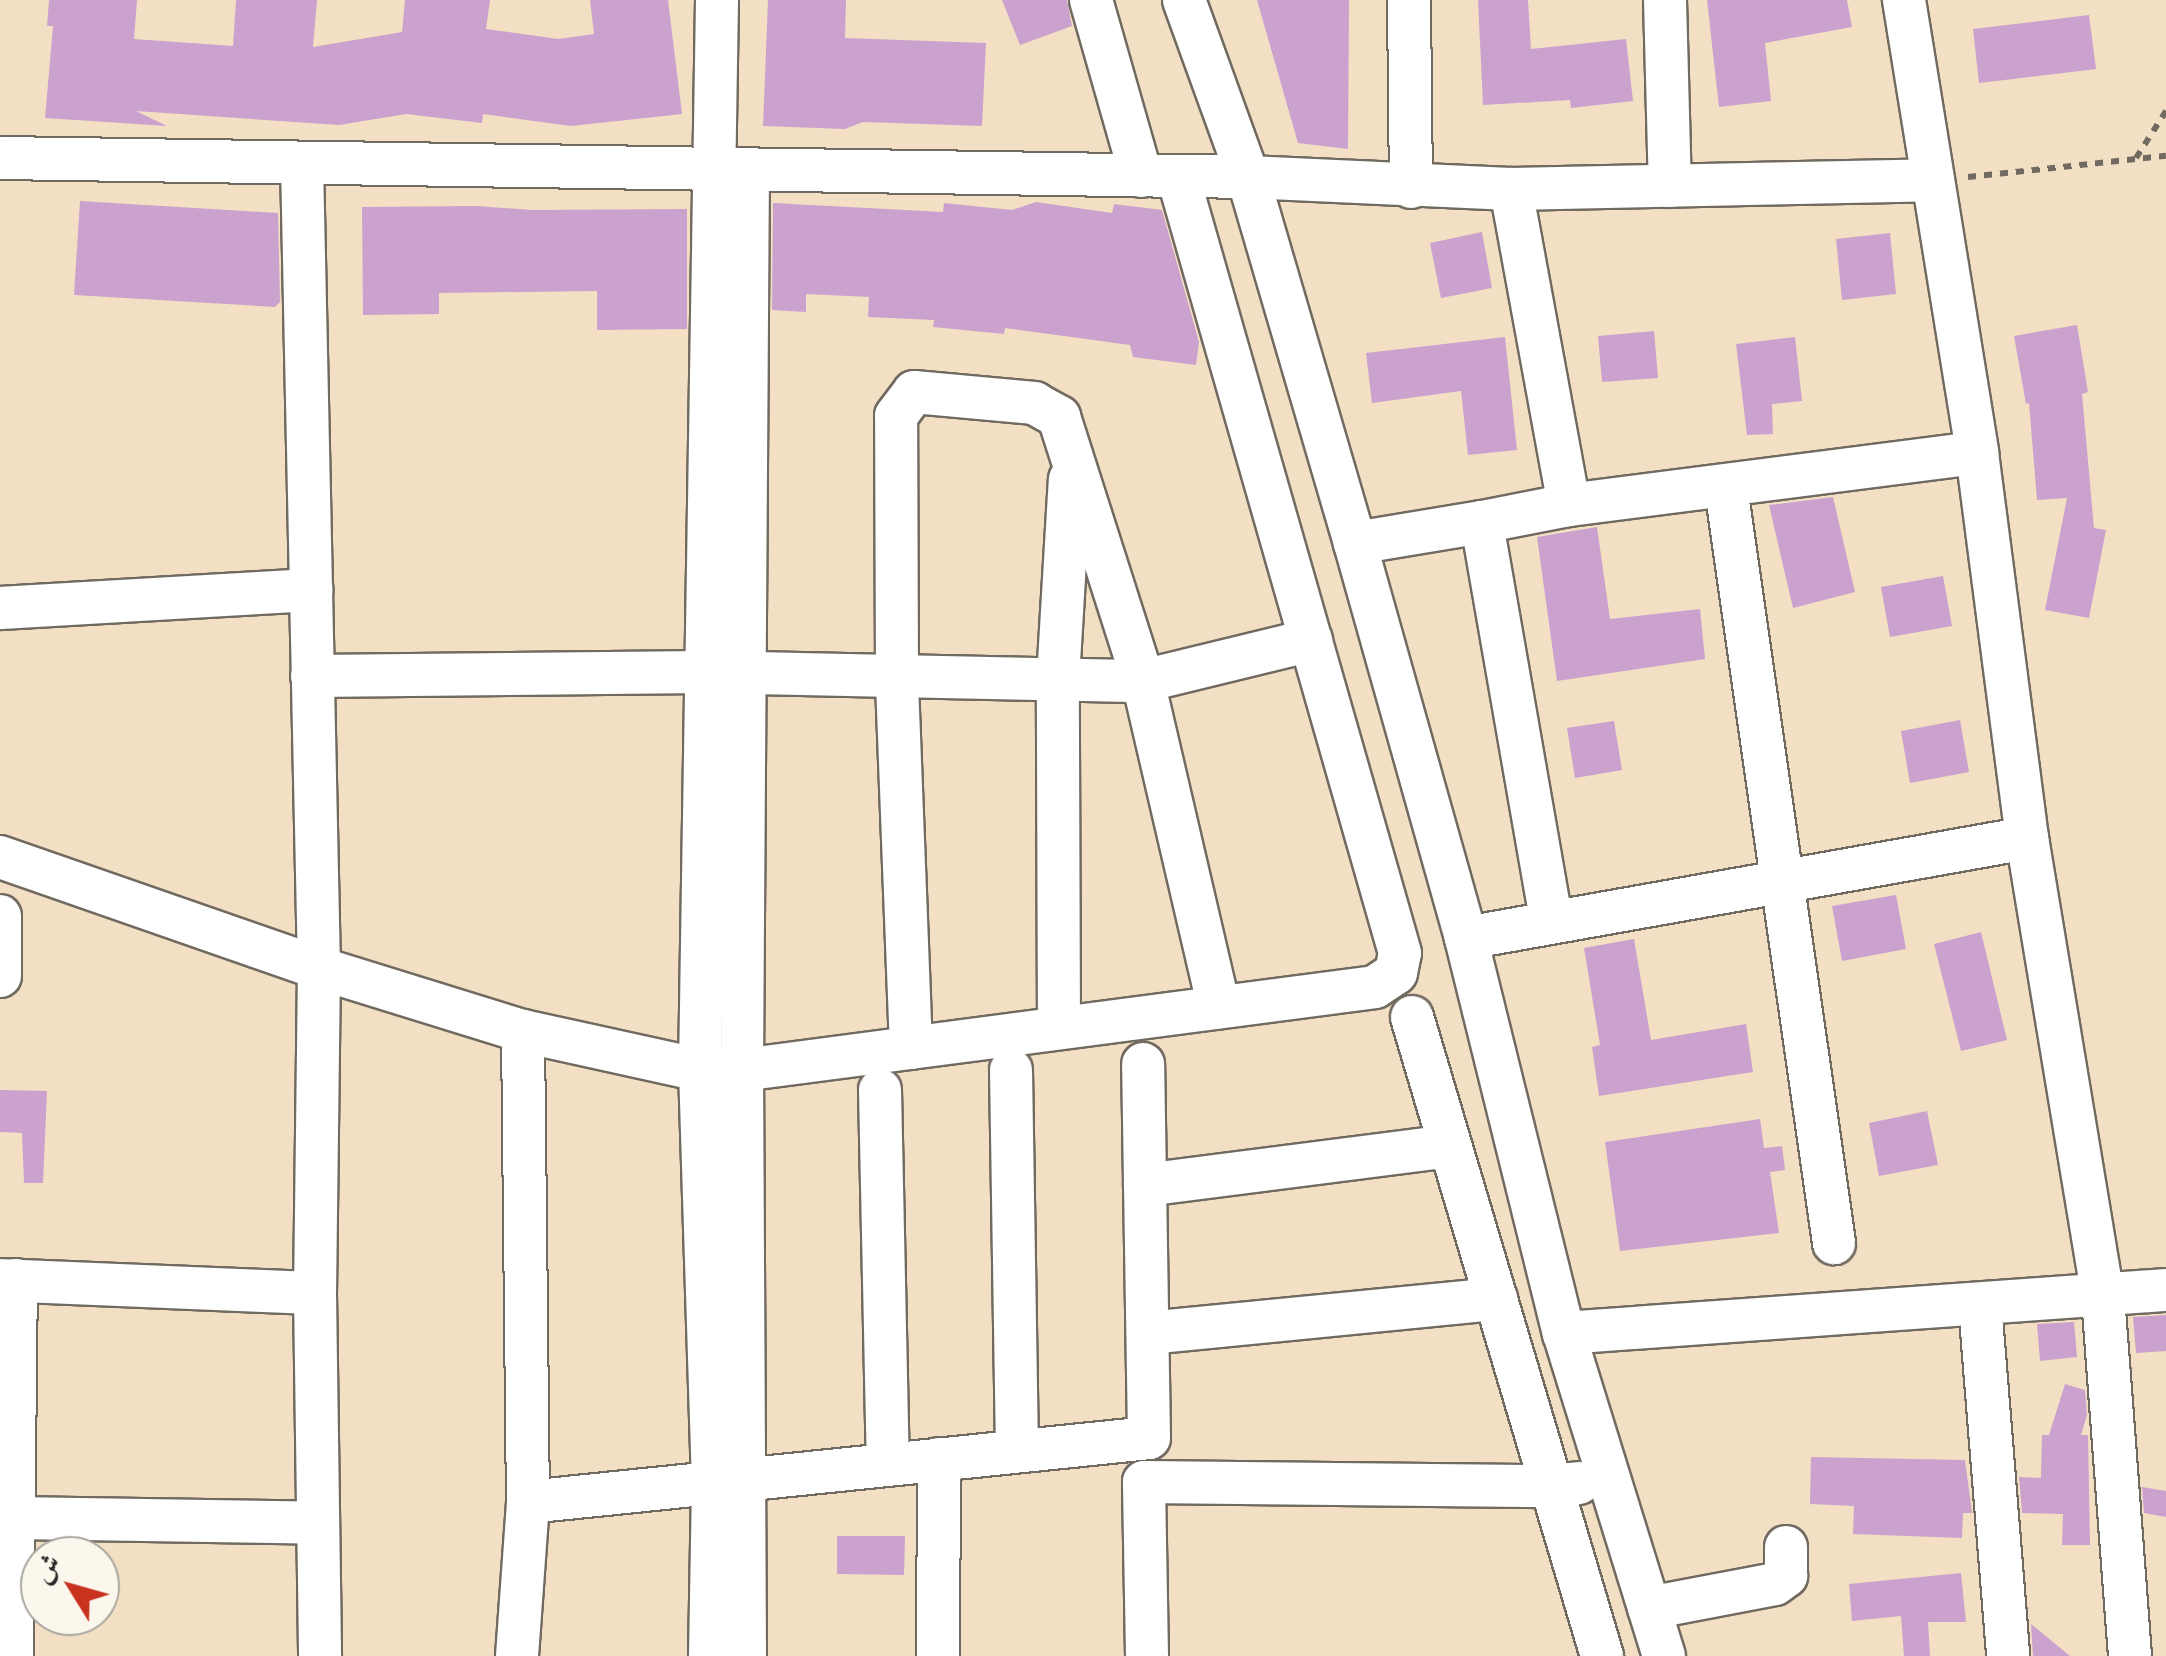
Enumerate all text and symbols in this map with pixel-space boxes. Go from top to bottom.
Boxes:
north arrow [20,1536,120,1636]
text: ش [25,1547,70,1590]

